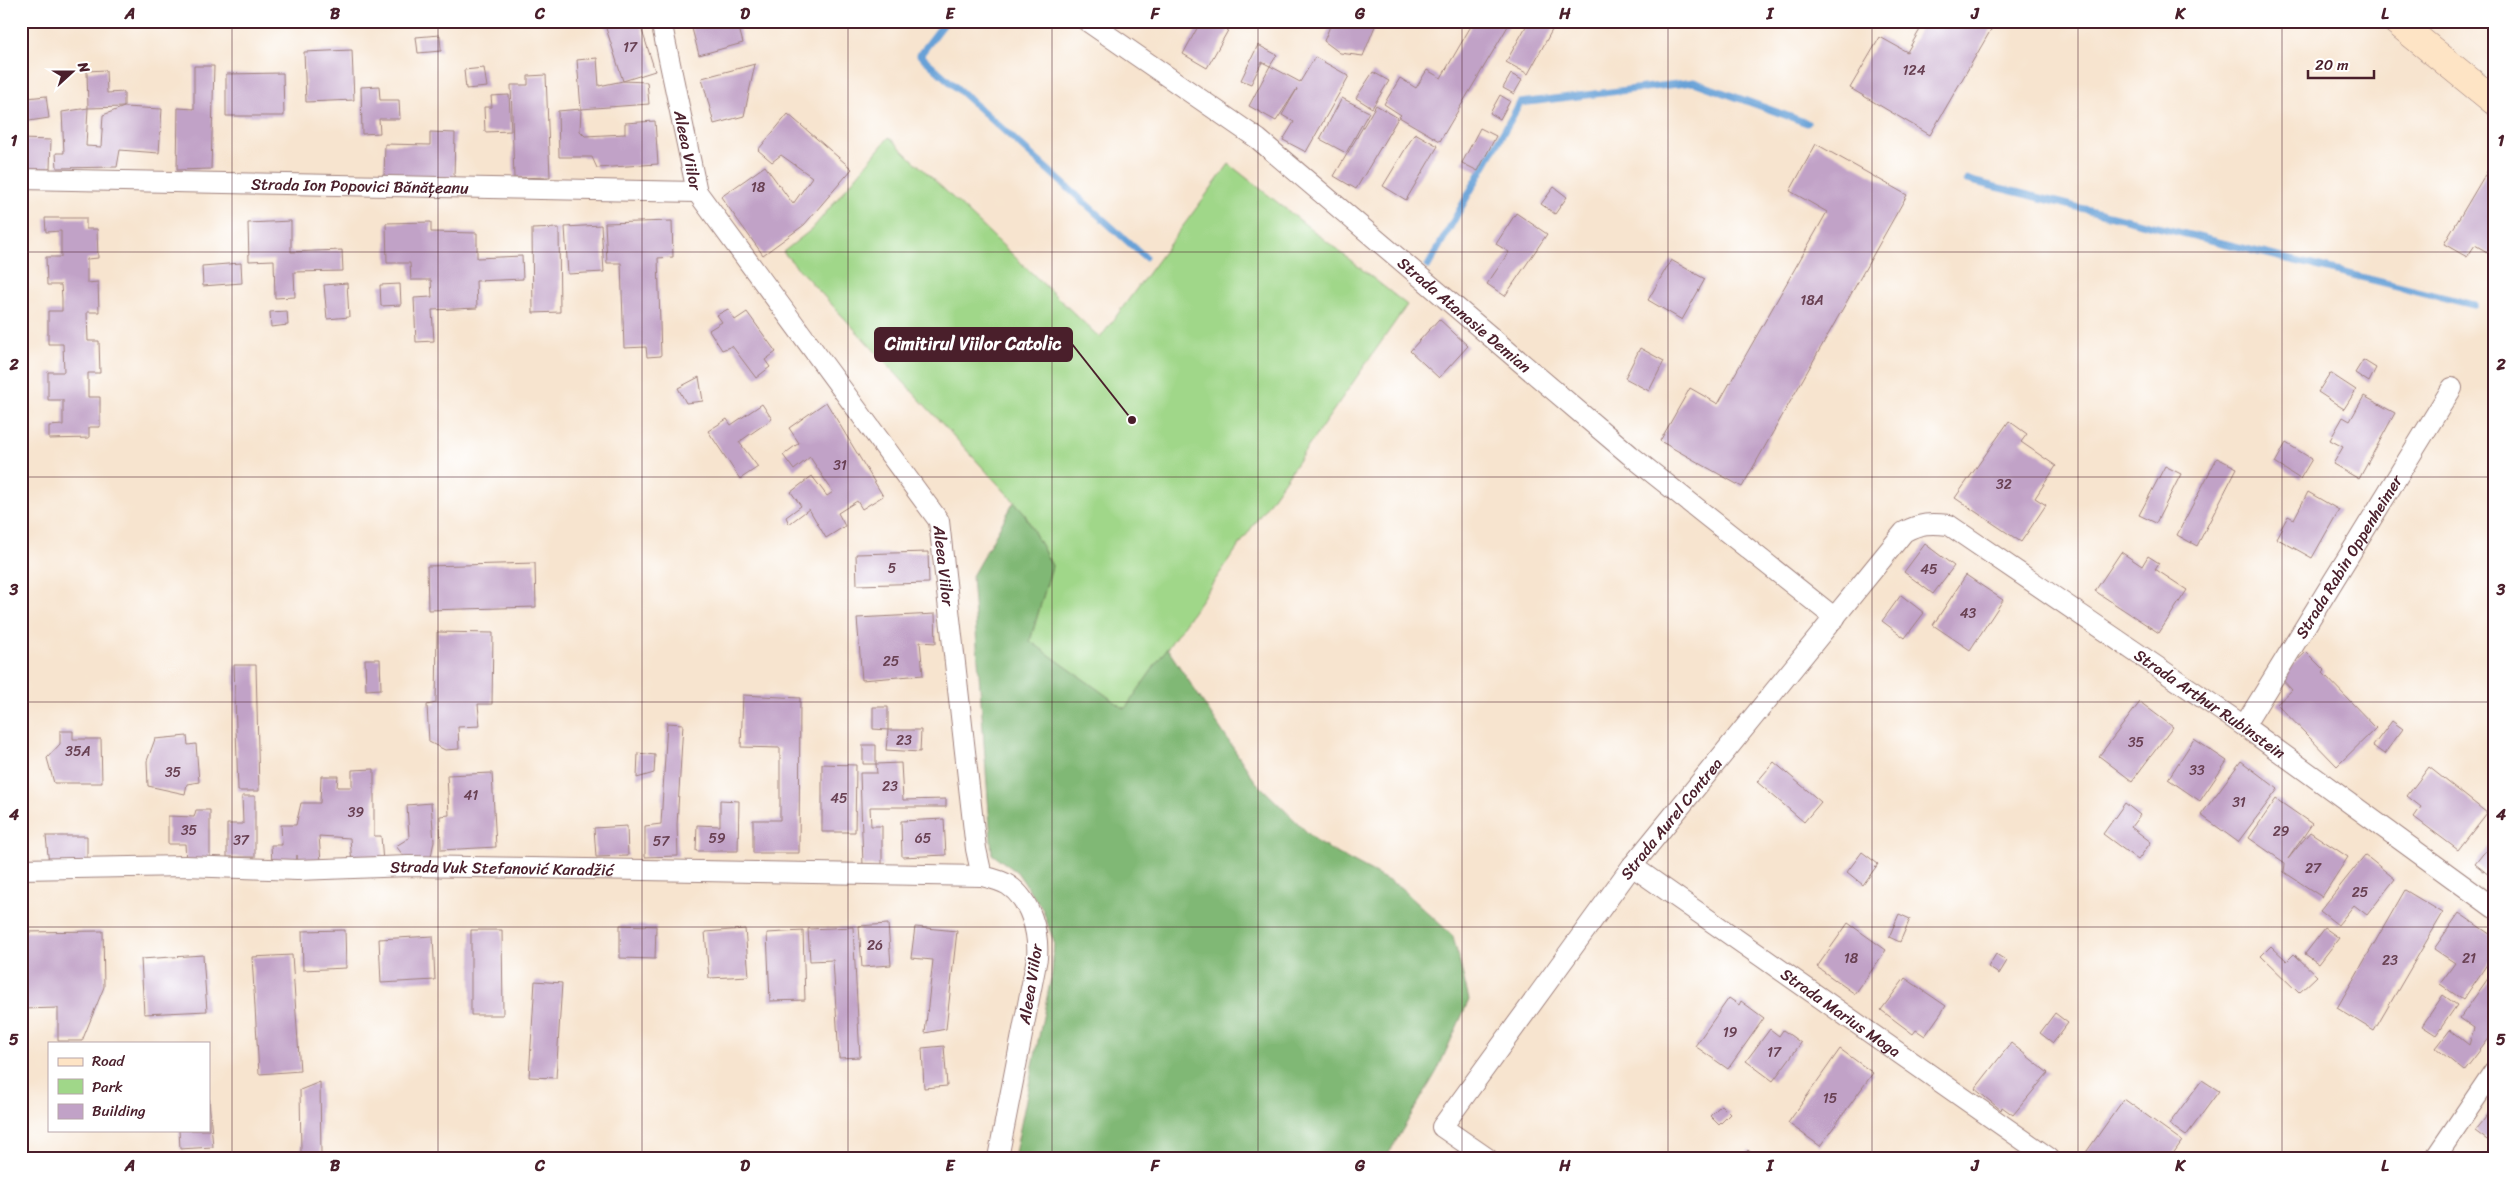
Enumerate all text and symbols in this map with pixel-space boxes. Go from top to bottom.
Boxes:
text: A [124,0,135,28]
text: B [330,0,341,28]
text: C [534,0,546,28]
text: D [740,0,750,28]
text: E [946,0,956,28]
text: F [1150,0,1161,28]
text: G [1354,0,1366,28]
text: H [1558,0,1571,28]
text: I [1766,0,1775,28]
text: J [1970,0,1980,28]
text: K [2174,0,2186,28]
text: L [2381,0,2389,28]
house number: 17 [623,35,638,60]
north arrow [48,48,98,98]
scale bar [2308,48,2374,80]
text: 20 m [2315,52,2349,78]
text: N [70,58,97,77]
house number: 124 [1903,58,1926,83]
street label: Aleea Viilor [665,107,711,194]
text: 1 [11,126,18,155]
text: 1 [2498,126,2505,155]
street label: Strada Ion Popovici Bănățeanu [251,169,469,203]
house number: 18 [751,175,766,200]
street label: Strada Atanasie Demian [1391,249,1538,381]
house number: 18A [1800,288,1824,313]
callout: Cimitirul Viilor Catolic [875,328,1072,361]
text: Cimitirul Viilor Catolic [884,328,1062,360]
text: 2 [8,350,19,379]
text: 2 [2495,350,2506,379]
house number: 31 [833,453,847,478]
street label: Strada Rabin Oppenheimer [2287,468,2411,644]
house number: 32 [1996,472,2012,497]
street label: Aleea Viilor [924,523,963,609]
house number: 5 [888,556,897,581]
house number: 45 [1920,557,1938,582]
text: 3 [9,575,19,604]
text: 3 [2496,575,2506,604]
house number: 43 [1960,601,1977,626]
street label: Strada Arthur Rubinstein [2128,641,2292,767]
house number: 25 [883,649,900,674]
house number: 23 [896,728,912,753]
house number: 35 [2128,730,2145,755]
house number: 35A [65,739,91,764]
street label: Strada Aurel Contrea [1612,751,1730,886]
house number: 33 [2189,758,2205,783]
house number: 35 [165,760,182,785]
house number: 23 [882,774,898,799]
house number: 41 [464,783,478,808]
house number: 45 [830,786,848,811]
house number: 31 [2232,790,2246,815]
text: 4 [8,800,19,829]
house number: 39 [348,800,365,825]
text: 4 [2495,800,2506,829]
house number: 35 [181,818,198,843]
house number: 29 [2273,819,2290,844]
house number: 59 [708,826,726,851]
house number: 65 [915,826,932,851]
house number: 37 [233,828,250,853]
house number: 57 [653,829,670,854]
street label: Strada Vuk Stefanović Karadžić [390,852,616,885]
house number: 27 [2305,856,2322,881]
house number: 25 [2352,880,2369,905]
house number: 26 [867,933,883,958]
street label: Aleea Viilor [1010,940,1051,1027]
house number: 18 [1844,946,1859,971]
house number: 21 [2462,946,2476,971]
house number: 23 [2382,948,2398,973]
street label: Strada Marius Moga [1774,960,1907,1065]
house number: 19 [1723,1020,1738,1045]
text: 5 [9,1025,19,1054]
text: 5 [2496,1025,2506,1054]
house number: 17 [1767,1040,1782,1065]
legend [48,1042,210,1132]
text: Road [92,1048,125,1074]
text: Park [92,1074,123,1100]
house number: 15 [1823,1086,1838,1111]
text: Building [92,1098,146,1124]
text: A [124,1151,135,1179]
text: B [330,1151,341,1179]
text: C [534,1151,546,1179]
text: D [740,1151,750,1179]
text: E [946,1151,956,1179]
text: F [1150,1151,1161,1179]
text: G [1354,1151,1366,1179]
text: H [1558,1151,1571,1179]
text: I [1766,1151,1775,1179]
text: J [1970,1151,1980,1179]
text: K [2174,1151,2186,1179]
text: L [2381,1151,2389,1179]

